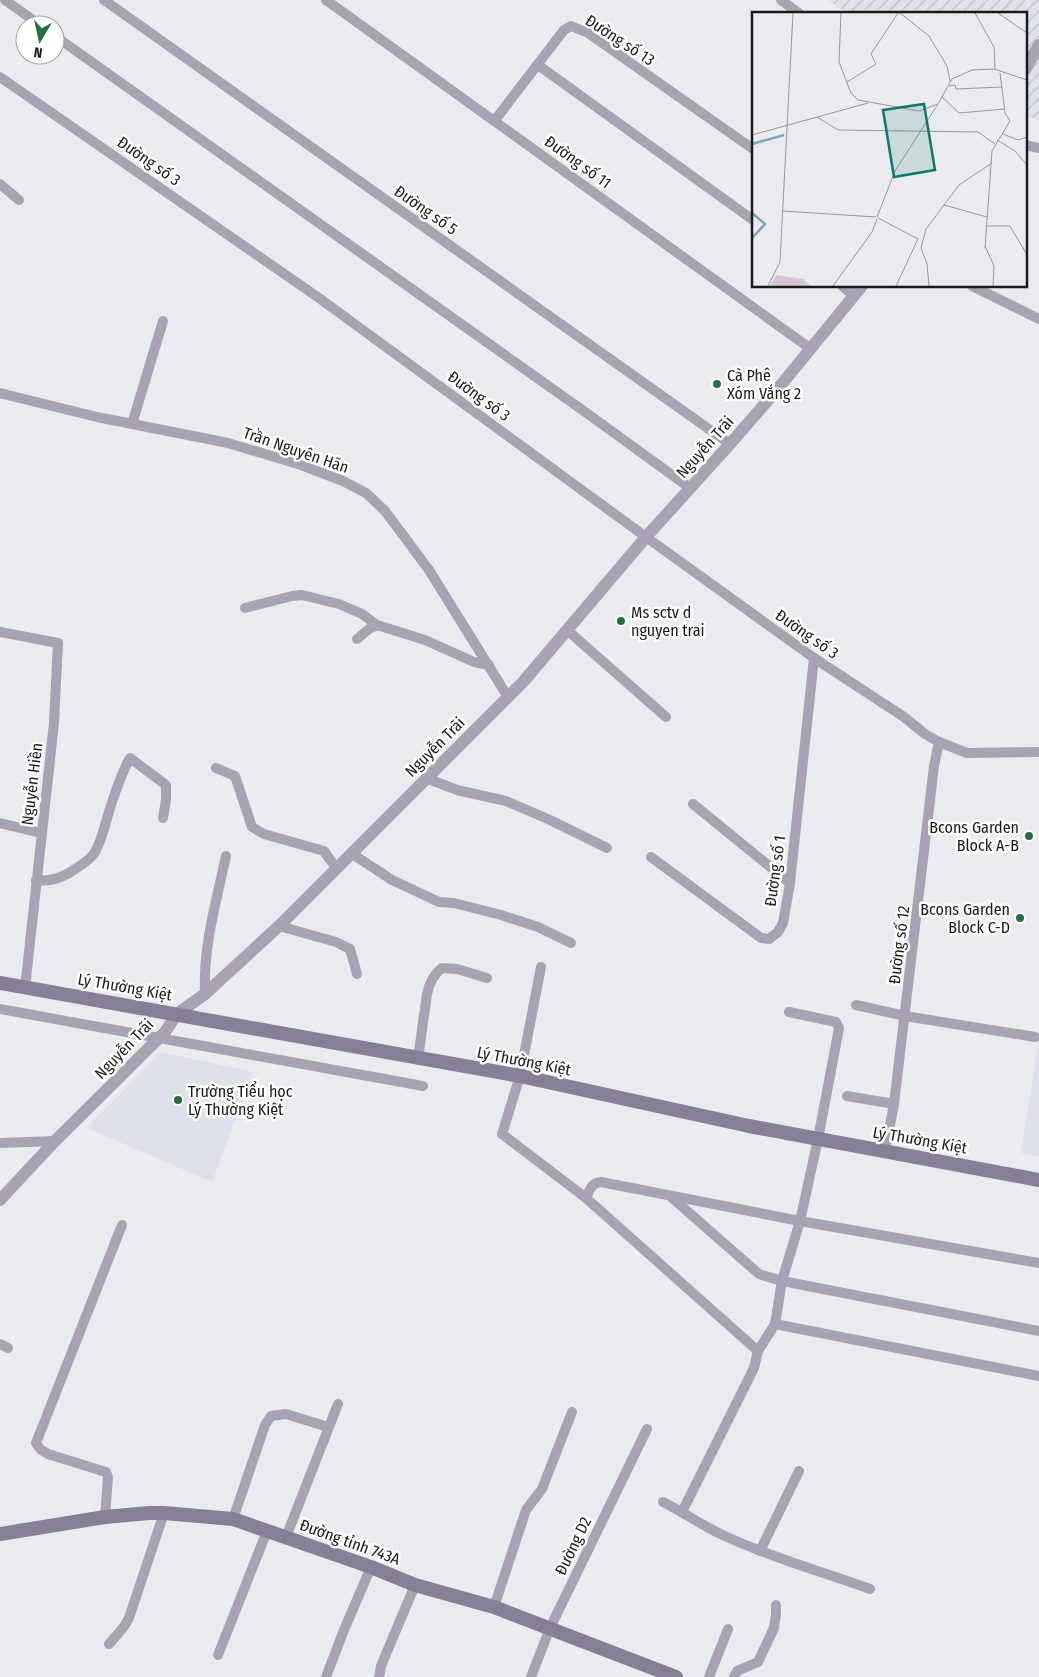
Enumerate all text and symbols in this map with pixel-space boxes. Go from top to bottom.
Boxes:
street label: Đường số 13 [582,10,659,69]
inset map [752,12,1026,288]
north arrow [15,15,65,65]
text: N [33,43,44,61]
street label: Đường số 11 [541,131,616,193]
street label: Đường số 3 [114,132,185,190]
street label: Đường số 5 [391,181,462,239]
street label: Đường số 3 [444,366,515,425]
place label: Cà Phê Xóm Vắng 2 [727,366,801,403]
marker: Cà Phê Xóm Vắng 2 [711,378,723,390]
street label: Nguyễn Trãi [672,412,738,482]
street label: Trần Nguyên Hãn [241,422,352,477]
place label: Ms sctv d nguyen trai [631,603,705,640]
street label: Đường số 3 [772,605,843,663]
marker: Ms sctv d nguyen trai [615,615,627,627]
street label: Nguyễn Trãi [401,713,469,781]
street label: Nguyễn Hiền [17,742,46,826]
place label: Bcons Garden Block A-B [929,818,1019,855]
marker: Bcons Garden Block A-B [1023,830,1035,842]
street label: Đường số 1 [760,834,789,908]
place label: Bcons Garden Block C-D [920,900,1010,937]
street label: Đường số 12 [884,905,913,985]
marker: Bcons Garden Block C-D [1014,912,1026,924]
street label: Lý Thường Kiệt [76,969,174,1005]
street label: Nguyễn Trãi [91,1015,157,1083]
street label: Lý Thường Kiệt [475,1043,573,1080]
place label: Trường Tiểu học Lý Thường Kiệt [188,1081,293,1119]
marker: Trường Tiểu học Lý Thường Kiệt [172,1094,184,1106]
street label: Lý Thường Kiệt [871,1122,969,1158]
street label: Đường D2 [551,1514,595,1578]
street label: Đường tỉnh 743A [297,1515,403,1569]

